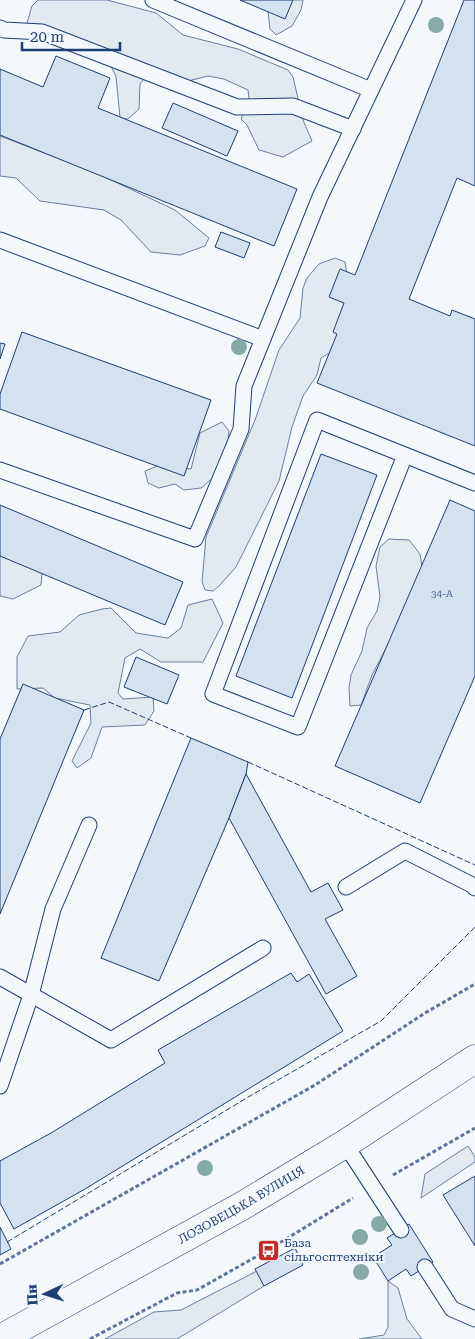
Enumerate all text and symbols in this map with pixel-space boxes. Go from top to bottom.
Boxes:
scale bar [22,20,120,52]
text: 20 m [30,28,65,46]
house number: 34-А [431,588,453,599]
street label: ЛОЗОВЕЦЬКА ВУЛИЦЯ [176,1163,307,1247]
place label: База сільгосптехніки [284,1236,384,1264]
bus stop icon: База сільгосптехніки [256,1238,280,1262]
north arrow [20,1269,70,1319]
text: Пн [23,1283,41,1306]

